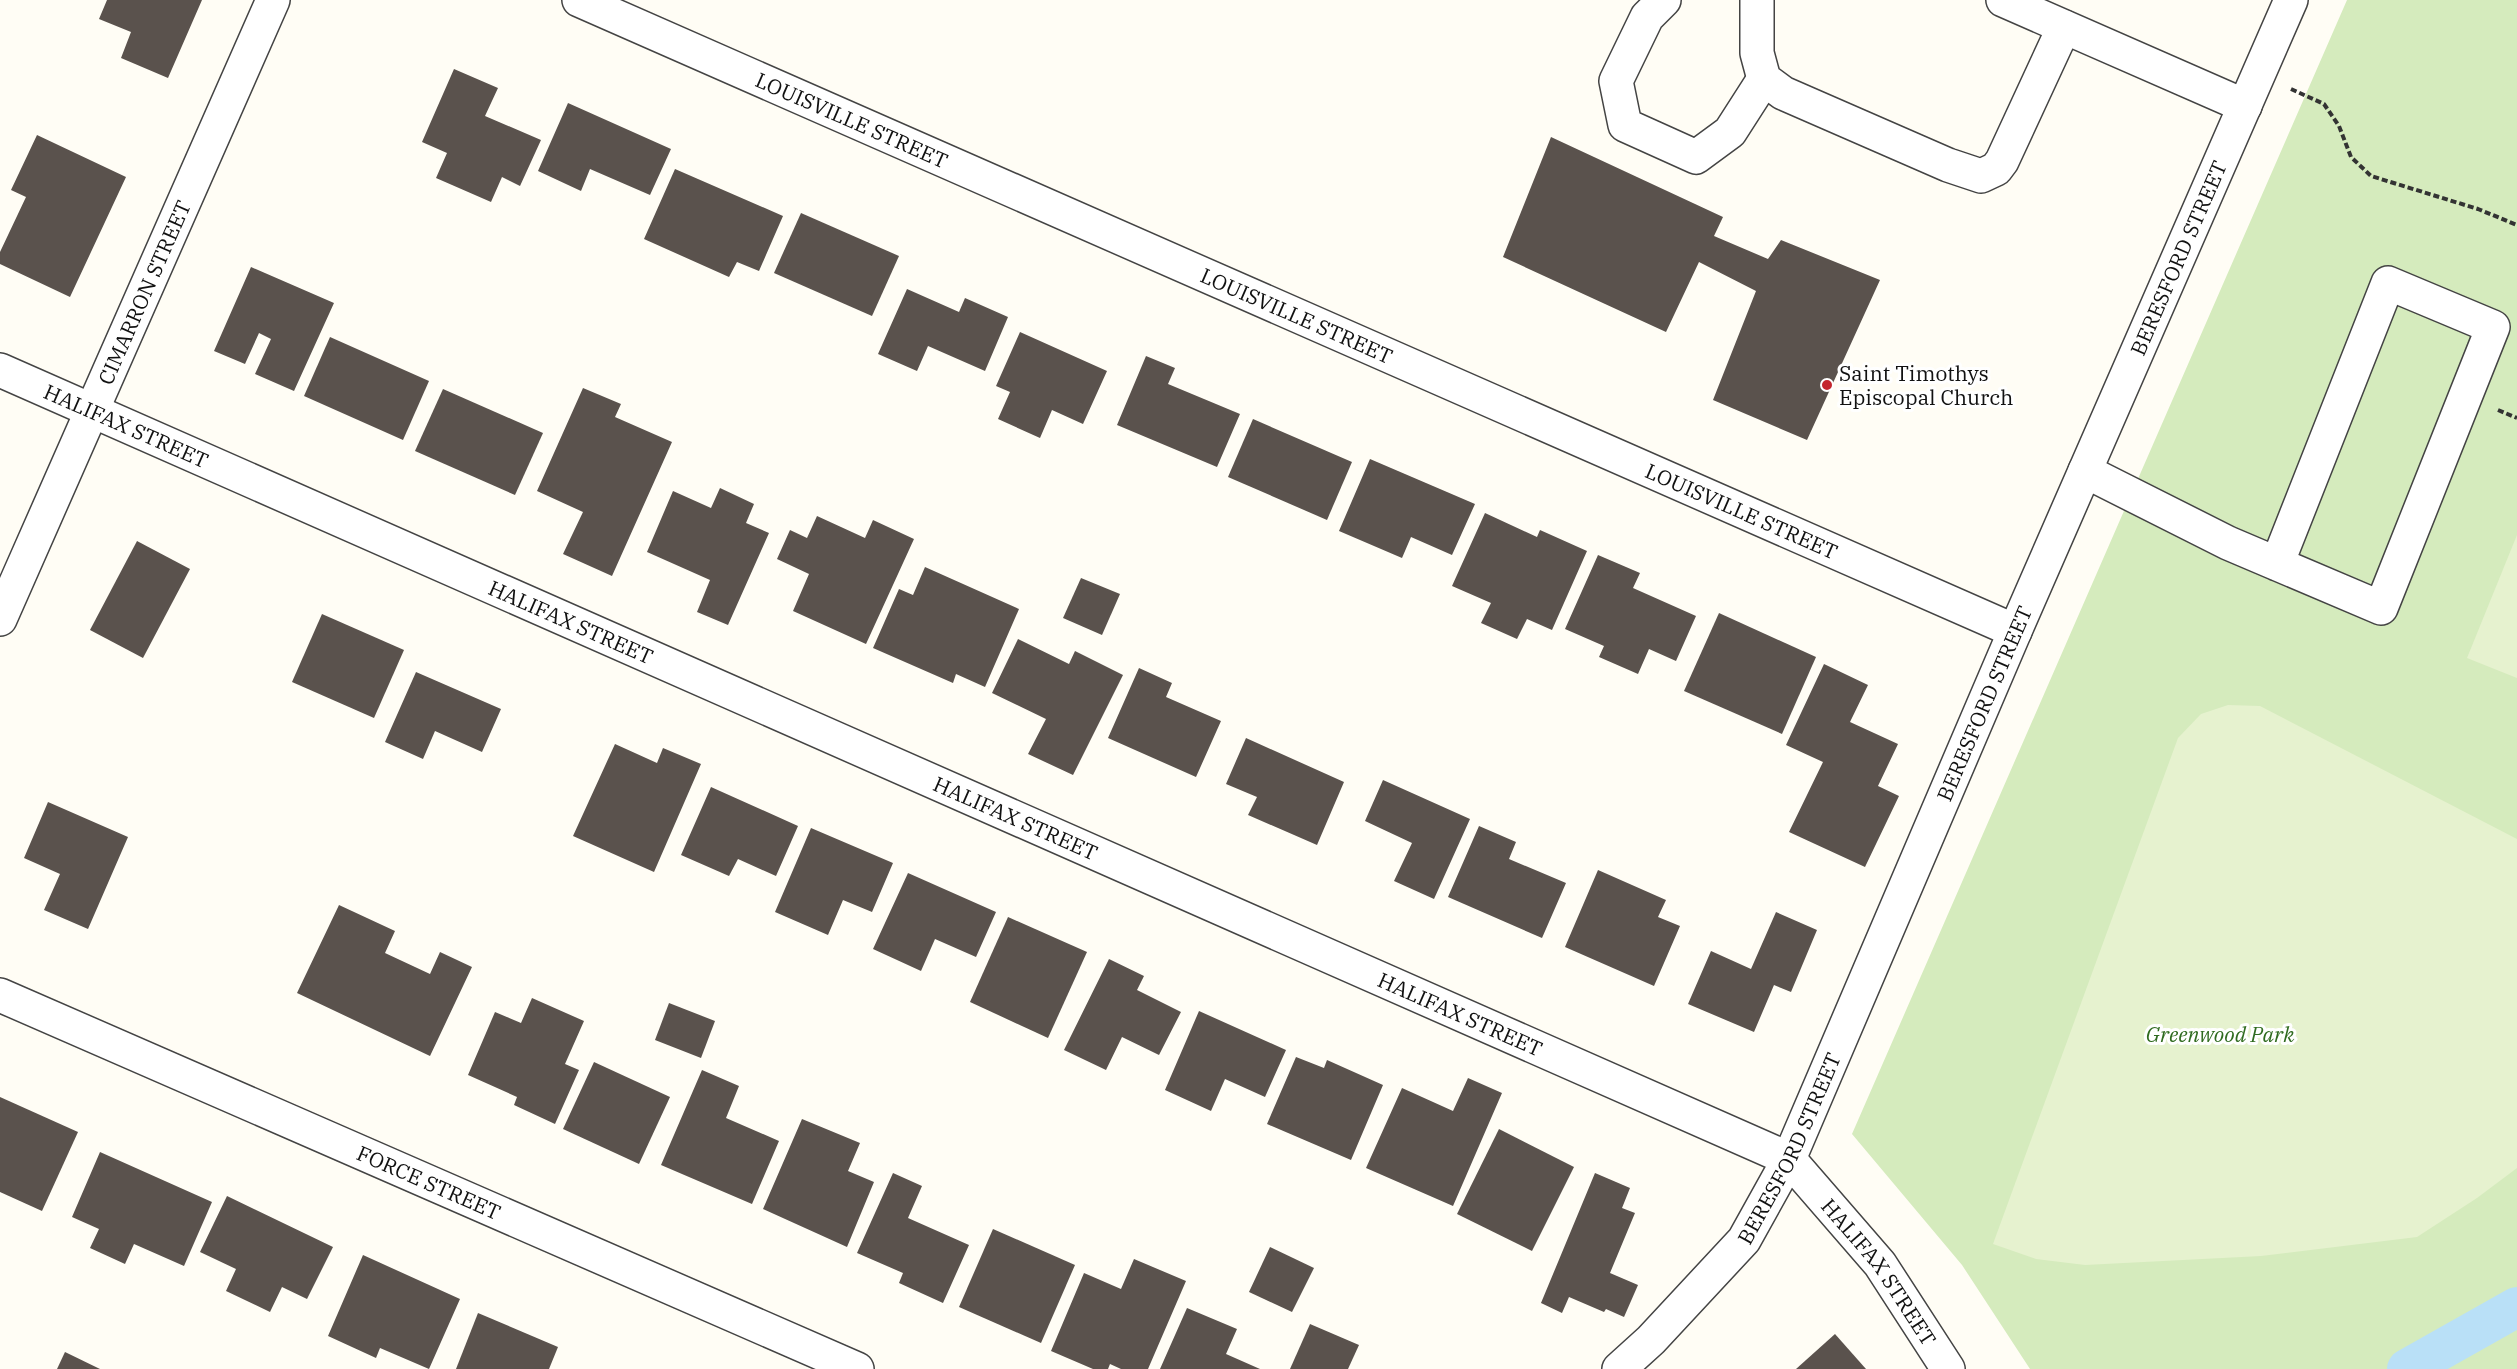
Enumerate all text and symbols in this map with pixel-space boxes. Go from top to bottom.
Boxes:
street label: LOUISVILLE STREET [751,65,952,174]
street label: BERESFORD STREET [2123,156,2233,360]
street label: CIMARRON STREET [91,196,197,389]
street label: LOUISVILLE STREET [1196,261,1397,370]
place label: Saint Timothys Episcopal Church [1839,359,2013,411]
street label: HALIFAX STREET [40,377,213,474]
marker: Saint Timothys Episcopal Church [1820,378,1834,392]
street label: LOUISVILLE STREET [1641,456,1842,565]
street label: HALIFAX STREET [484,573,658,670]
street label: BERESFORD STREET [1930,601,2038,805]
street label: HALIFAX STREET [929,769,1102,866]
street label: HALIFAX STREET [1374,966,1547,1063]
park label: Greenwood Park [2146,1020,2295,1048]
street label: BERESFORD STREET [1730,1048,1847,1249]
street label: FORCE STREET [353,1139,505,1226]
street label: HALIFAX STREET [1815,1192,1943,1351]

